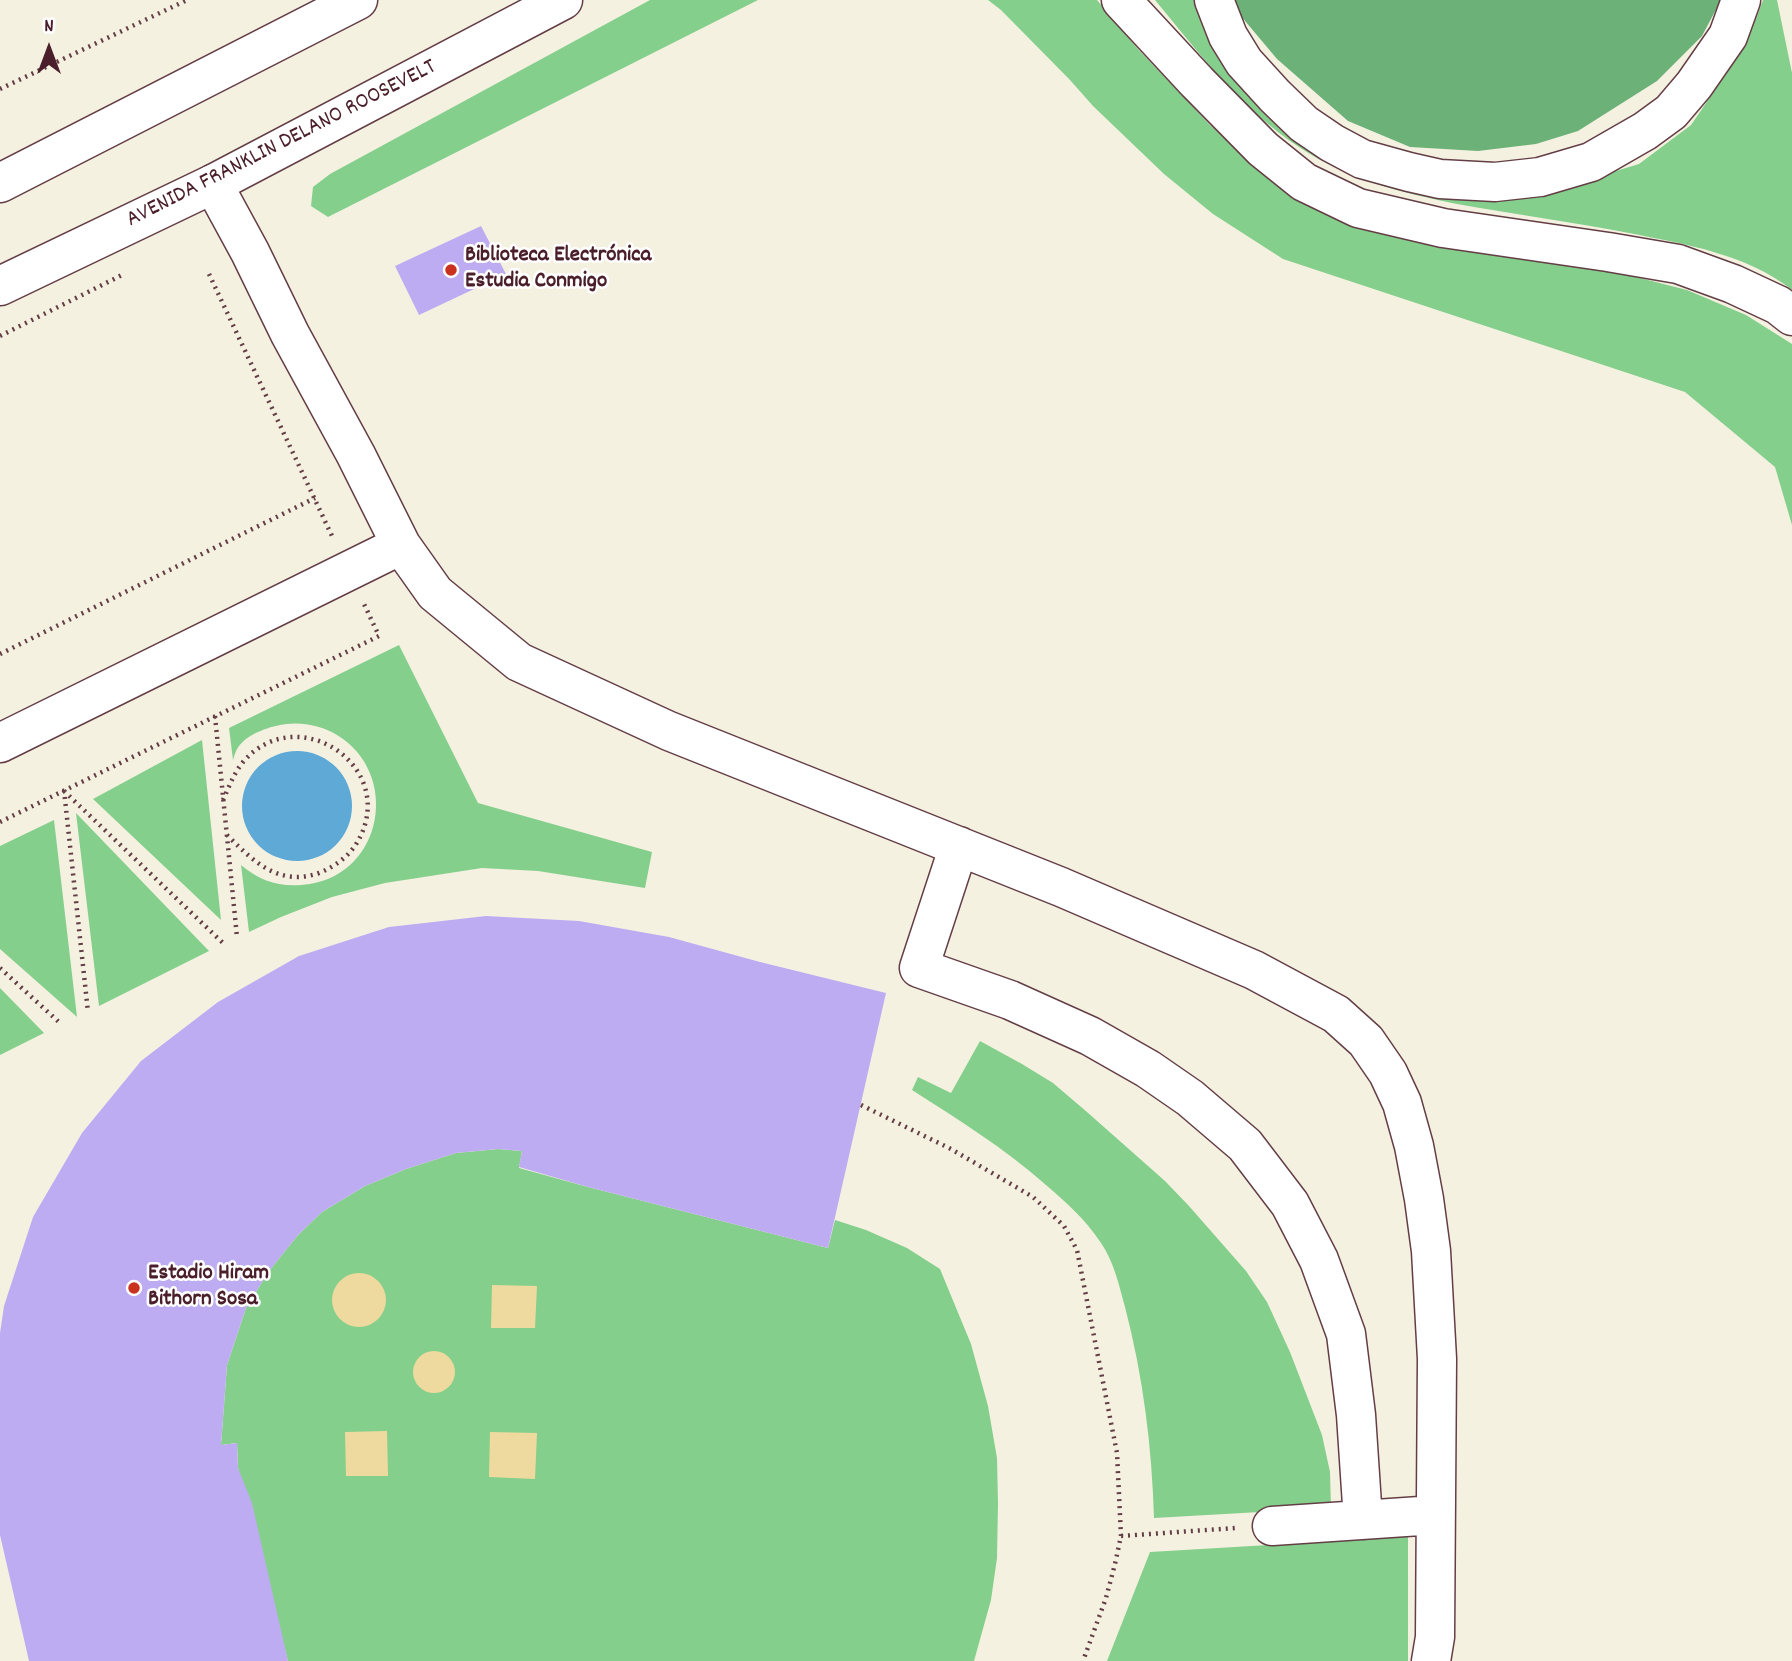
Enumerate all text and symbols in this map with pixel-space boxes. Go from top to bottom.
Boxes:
north arrow [14,14,84,84]
text: N [44,14,54,41]
street label: AVENIDA FRANKLIN DELANO ROOSEVELT [123,55,441,235]
place label: Biblioteca Electrónica Estudia Conmigo [465,243,651,297]
marker: Biblioteca Electrónica Estudia Conmigo [443,262,459,278]
place label: Estadio Hiram Bithorn Sosa [148,1261,269,1315]
marker: Estadio Hiram Bithorn Sosa [126,1280,142,1296]

